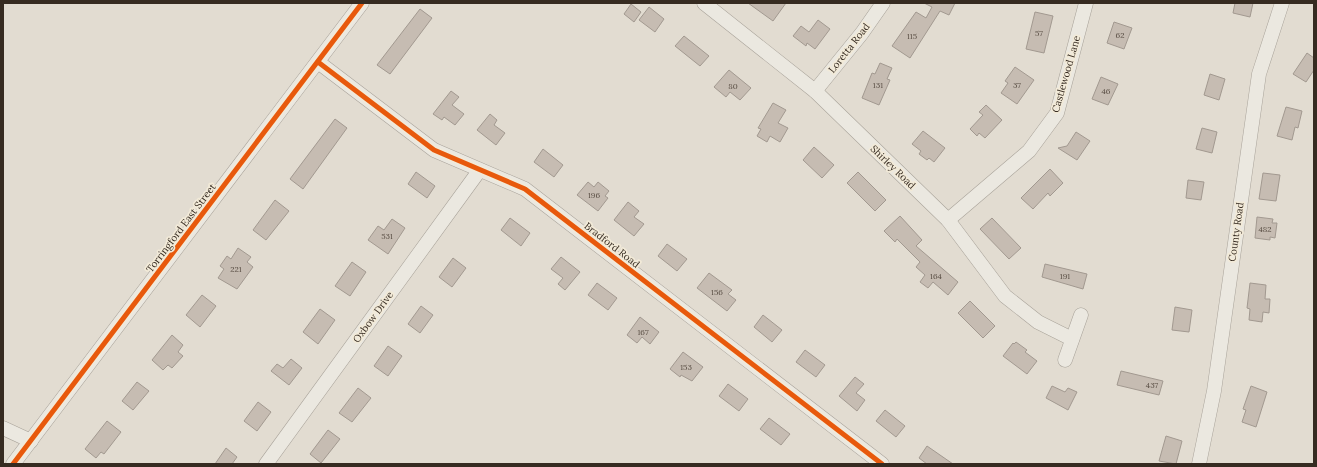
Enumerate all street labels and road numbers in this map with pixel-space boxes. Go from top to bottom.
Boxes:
street label: Loretta Road [825,20,873,76]
street label: Castlewood Lane [1049,33,1083,114]
street label: Shirley Road [868,142,918,192]
street label: Torringford East Street [143,181,219,275]
street label: County Road [1225,201,1247,263]
street label: Bradford Road [582,219,642,271]
street label: Oxbow Drive [350,288,396,345]

